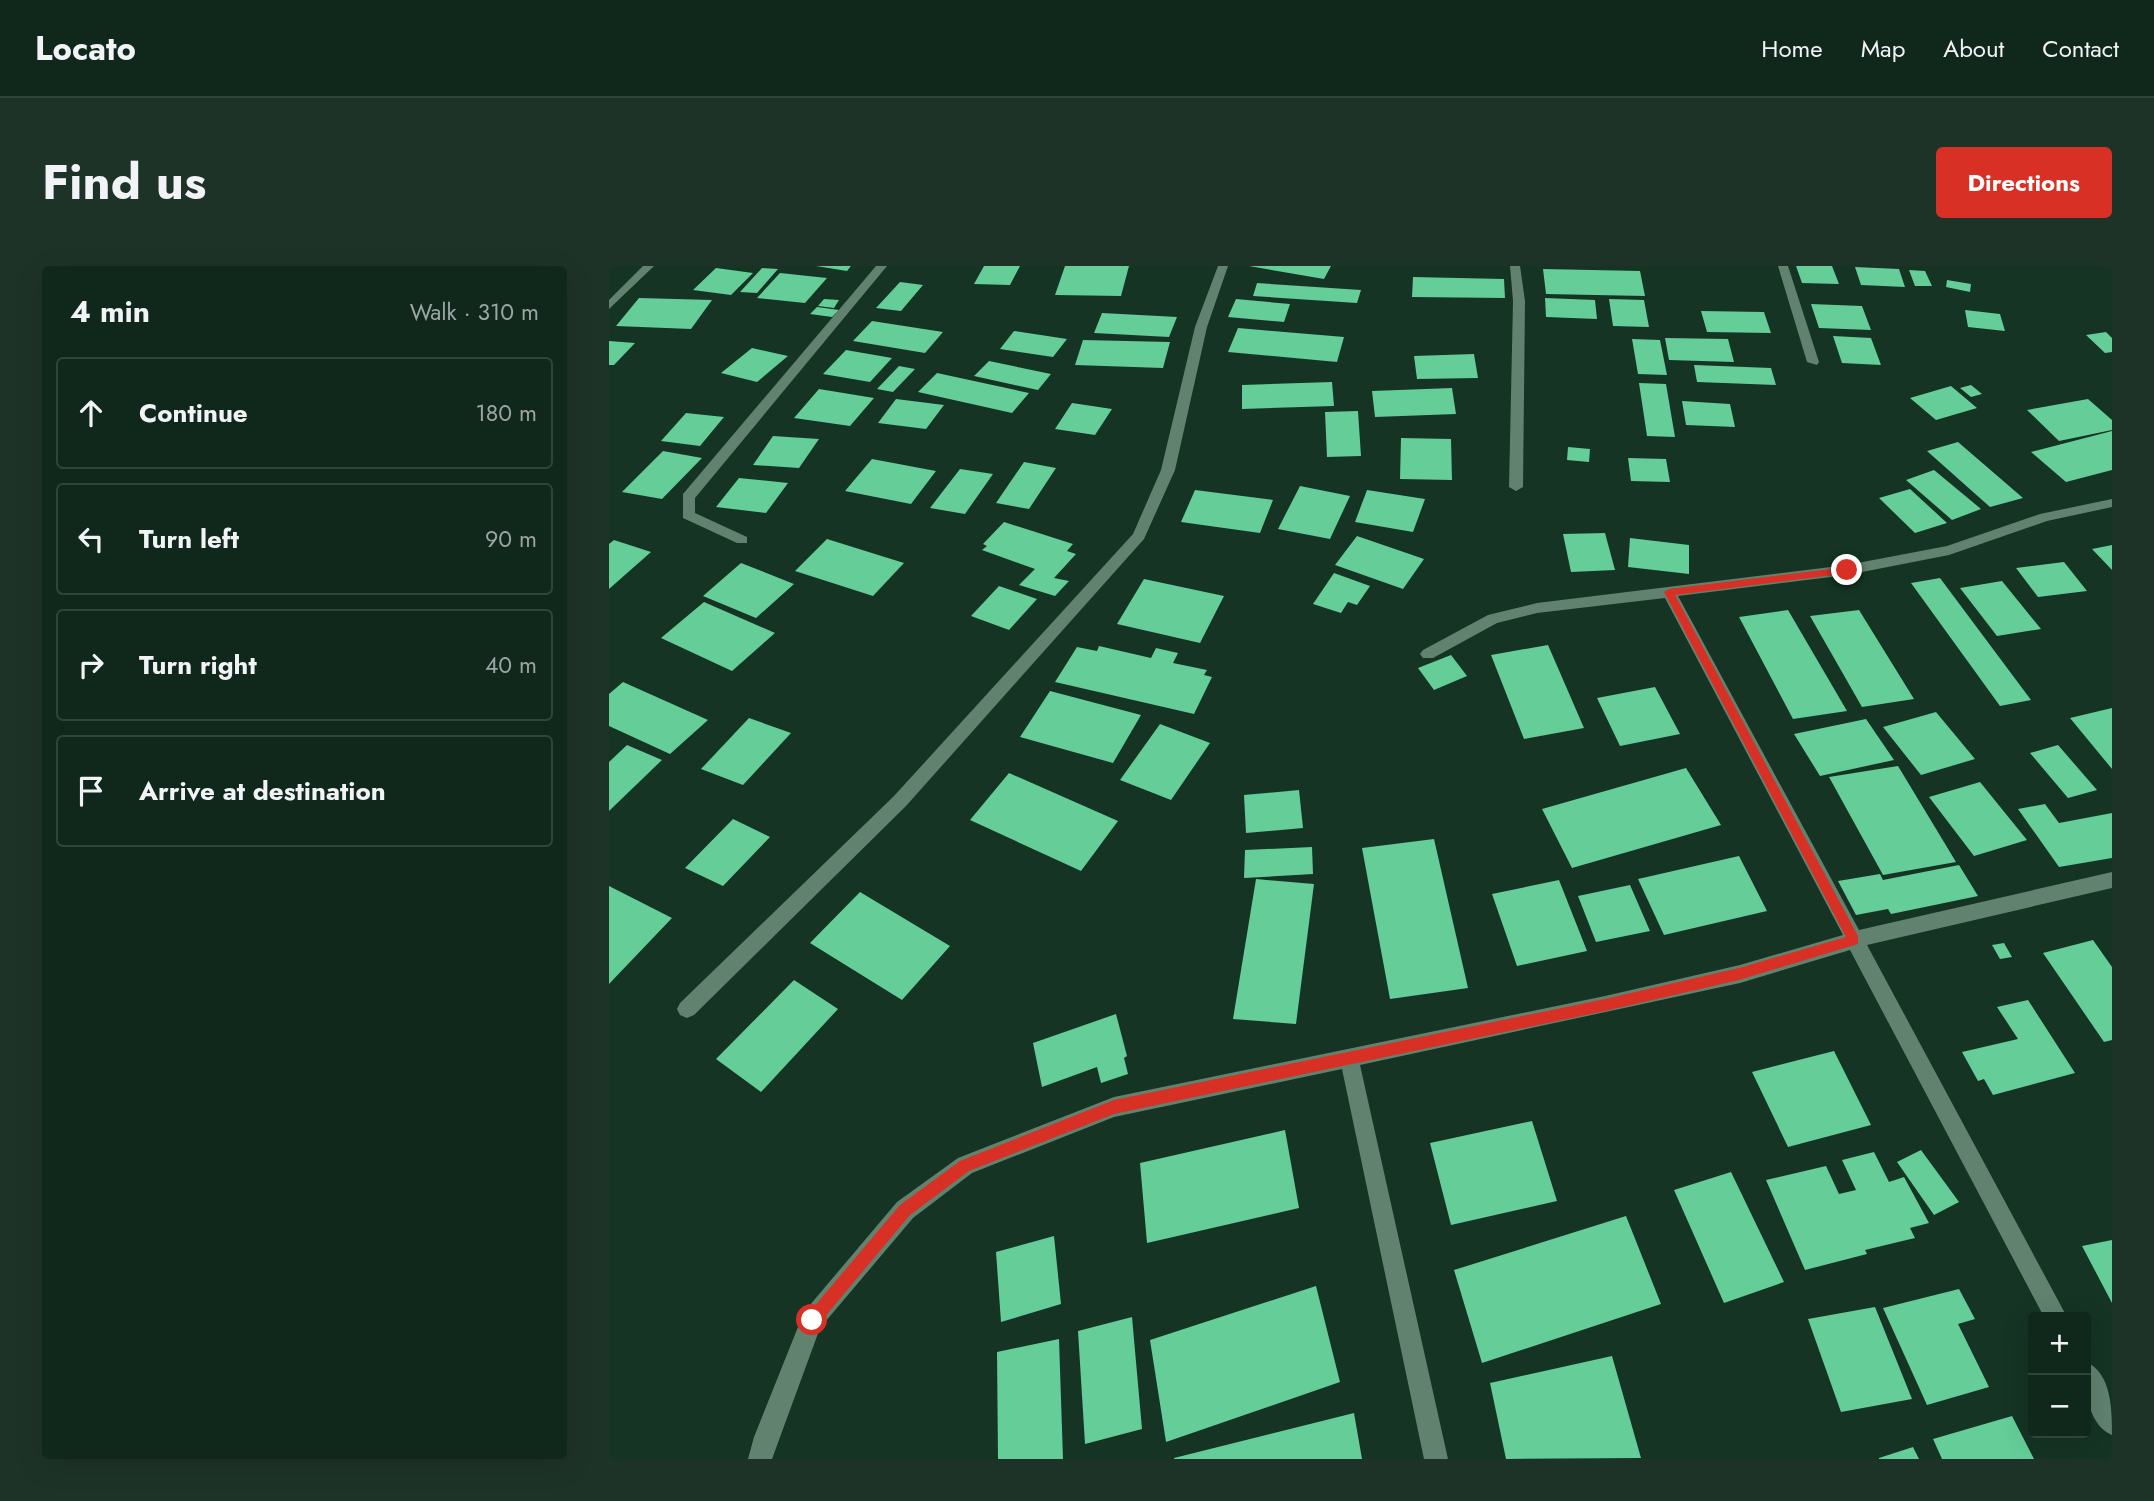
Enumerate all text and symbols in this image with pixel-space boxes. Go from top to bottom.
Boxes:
text: Locato [35,25,136,72]
text: Home [1761,31,1823,66]
text: Map [1861,31,1905,66]
text: About [1943,31,2004,66]
text: Contact [2042,31,2119,66]
text: Find us [42,147,206,217]
button: Directions [1936,147,2112,218]
text: 4 min [70,290,150,333]
text: Walk · 310 m [410,295,539,329]
icon: ahead [72,394,110,432]
text: Continue [139,394,248,432]
text: 180 m [475,396,537,430]
icon: left [72,520,110,558]
text: Turn left [139,520,239,558]
text: 90 m [485,522,537,556]
route end [1831,554,1862,585]
icon: right [72,646,110,684]
text: Turn right [139,646,257,684]
text: 40 m [485,648,537,682]
icon: arrive [72,772,110,810]
text: Arrive at destination [139,772,386,810]
route start [796,1304,827,1335]
map controls [2028,1312,2091,1438]
button: + [2028,1312,2091,1375]
button: − [2028,1375,2091,1438]

